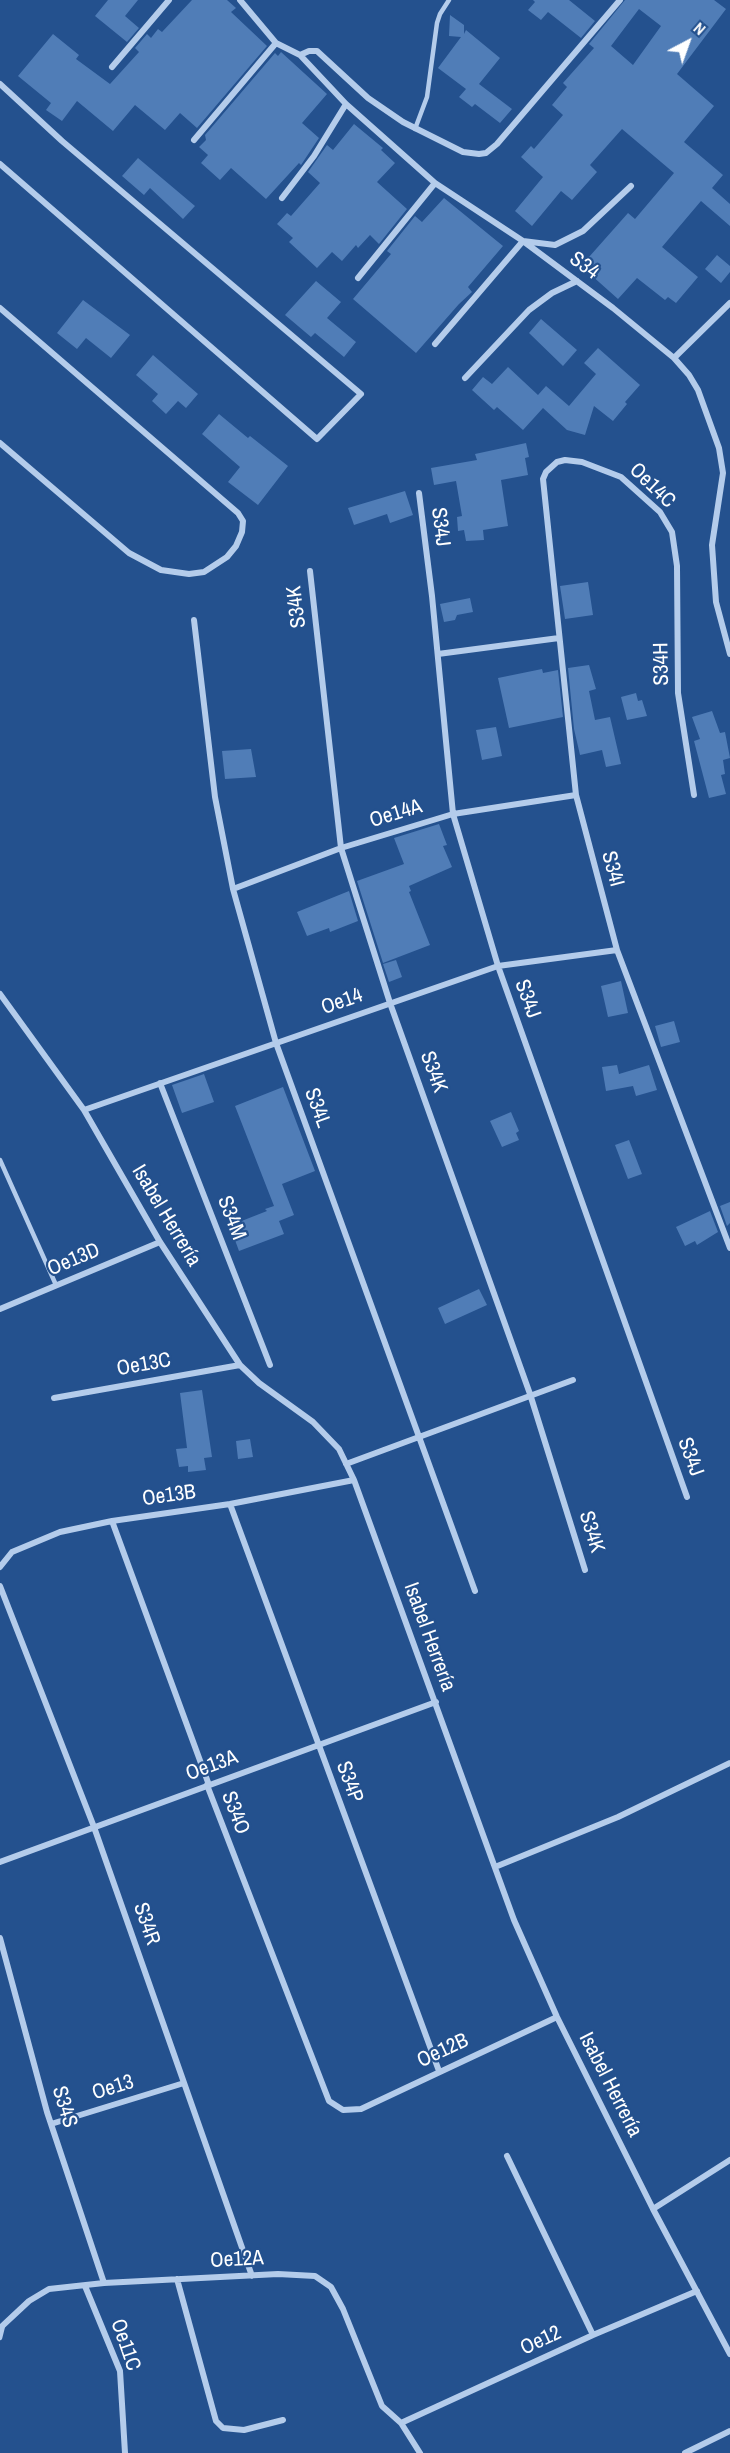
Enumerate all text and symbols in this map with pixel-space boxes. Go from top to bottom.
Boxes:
north arrow [658,12,718,72]
text: N [689,17,711,40]
street label: S34 [564,247,604,285]
street label: Oe14C [624,458,680,514]
street label: S34J [425,506,455,548]
street label: S34K [282,585,312,629]
street label: S34H [649,642,675,686]
street label: Oe14A [367,794,425,834]
street label: S34I [595,849,629,889]
street label: S34J [508,976,546,1022]
street label: Oe14 [318,983,366,1021]
street label: S34K [414,1048,452,1096]
street label: S34L [298,1085,336,1131]
street label: Isabel Herrería [126,1161,206,1271]
street label: S34M [211,1192,251,1244]
street label: Oe13D [44,1238,104,1282]
street label: Oe13C [115,1348,173,1382]
street label: S34J [671,1434,709,1480]
street label: Oe13B [141,1480,197,1512]
street label: S34K [573,1508,609,1556]
street label: Isabel Herrería [398,1579,460,1695]
street label: Oe13A [183,1745,241,1787]
street label: S34P [330,1758,368,1806]
street label: S34O [215,1788,255,1838]
street label: S34R [127,1900,165,1948]
street label: Oe12B [413,2028,473,2074]
street label: Isabel Herrería [573,2029,647,2141]
street label: Oe13 [89,2070,137,2106]
street label: S34S [46,2083,82,2131]
street label: Oe12A [210,2246,264,2274]
street label: Oe11C [104,2316,146,2374]
street label: Oe12 [517,2321,565,2361]

